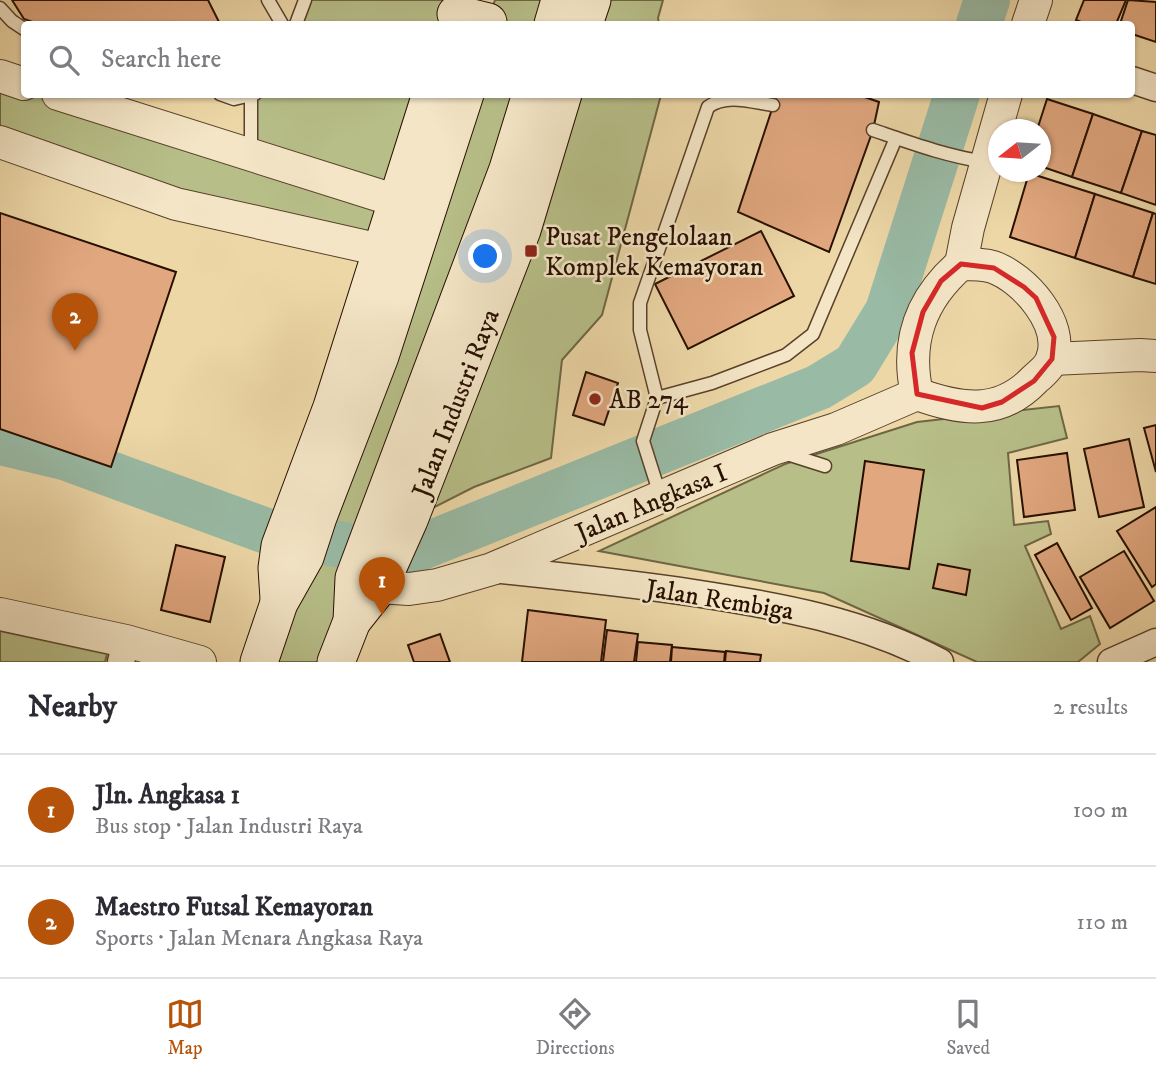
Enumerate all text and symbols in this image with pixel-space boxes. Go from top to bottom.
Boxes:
search box [21,21,1135,98]
icon: search [45,41,83,79]
text: Search here [101,43,221,76]
north arrow [988,119,1051,182]
place label: Pusat Pengelolaan Komplek Kemayoran [545,221,764,284]
your location [468,239,502,273]
marker: Pusat Pengelolaan Komplek Kemayoran [523,243,539,259]
pin: 2 [52,293,98,351]
street label: Jalan Industri Raya [405,305,507,504]
place label: AB 274 [609,384,689,417]
marker: AB 274 [587,391,603,407]
street label: Jalan Angkasa I [569,457,732,551]
pin: 1 [359,557,405,615]
street label: Jalan Rembiga [642,572,796,628]
text: Nearby [28,689,117,726]
text: 2 results [1053,693,1128,722]
text: Jln. Angkasa 1 [95,779,240,812]
text: 1 [47,796,55,825]
text: 100 m [1073,796,1128,825]
text: Bus stop · Jalan Industri Raya [95,812,363,841]
text: Maestro Futsal Kemayoran [95,891,373,924]
text: 2 [45,908,57,937]
text: 110 m [1077,908,1128,937]
text: Sports · Jalan Menara Angkasa Raya [95,924,423,953]
tab: Map [166,995,204,1060]
tab: Directions [536,995,615,1060]
tab: Saved [946,995,990,1060]

